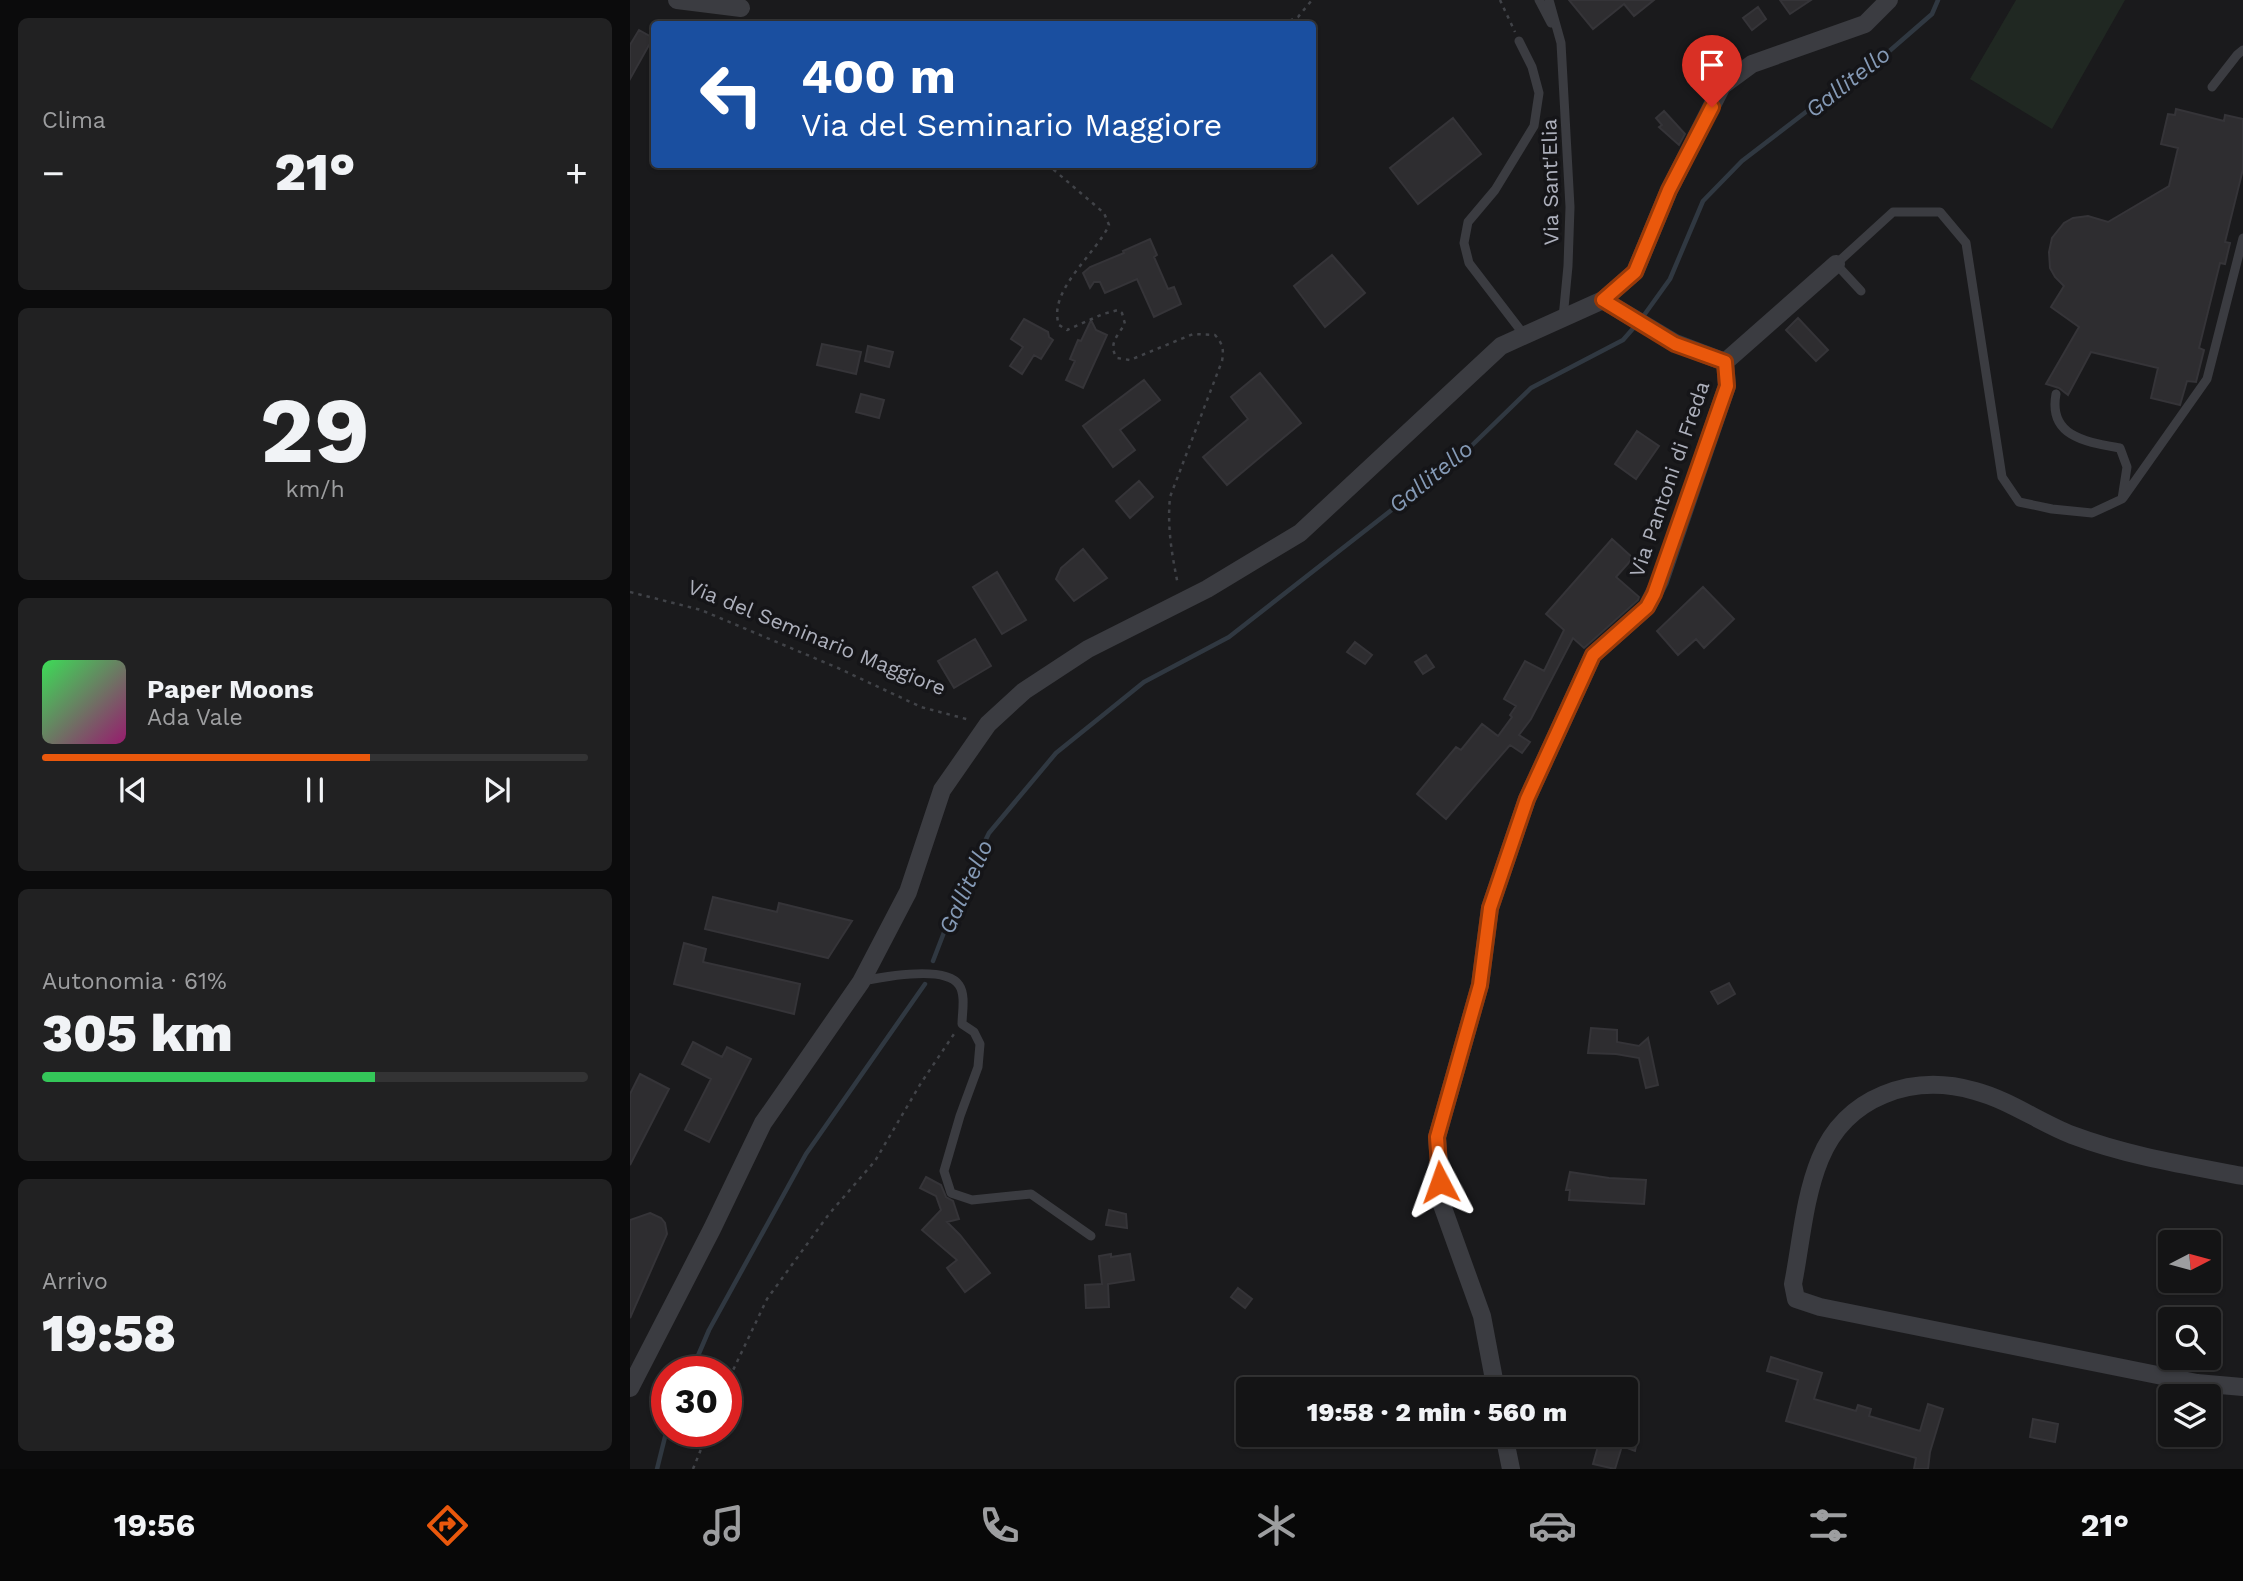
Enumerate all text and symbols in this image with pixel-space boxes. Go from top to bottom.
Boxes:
pin [1682,35,1742,107]
water label: Gallitello [1800,41,1896,123]
icon: arrive [1693,46,1731,84]
text: 400 m [801,47,956,105]
icon: left [686,49,777,140]
text: Via del Seminario Maggiore [801,106,1222,144]
text: Clima [42,107,106,134]
street label: Via Sant'Elia [1536,118,1564,246]
text: 21° [275,142,355,203]
text: − [42,151,65,195]
text: + [565,151,588,195]
text: 29 [260,377,370,484]
street label: Via Pantoni di Freda [1624,378,1714,580]
water label: Gallitello [1384,435,1478,519]
text: km/h [285,476,345,503]
street label: Via del Seminario Maggiore [684,574,950,700]
text: Paper Moons [147,674,314,704]
text: Ada Vale [147,704,243,731]
icon: previous [114,771,152,809]
icon: pause [296,771,334,809]
icon: next [478,771,516,809]
water label: Gallitello [933,836,999,938]
text: Autonomia · 61% [42,968,227,995]
text: 305 km [42,1003,233,1064]
position arrow [1403,1145,1477,1219]
north arrow [2158,1230,2221,1293]
map controls [2158,1230,2221,1447]
text: Arrivo [42,1268,108,1295]
text: 19:58 [42,1303,176,1364]
button: search [2158,1307,2221,1370]
speed limit sign: 30 [651,1356,742,1447]
button: layers [2158,1384,2221,1447]
text: 19:58 · 2 min · 560 m [1307,1397,1567,1427]
icon: directions [423,1501,472,1550]
icon: music [699,1501,748,1550]
icon: phone [975,1501,1024,1550]
icon: climate [1252,1501,1301,1550]
icon: car [1528,1501,1577,1550]
icon: filters [1804,1501,1853,1550]
text: 19:56 [114,1506,195,1544]
text: 21° [2081,1506,2129,1544]

